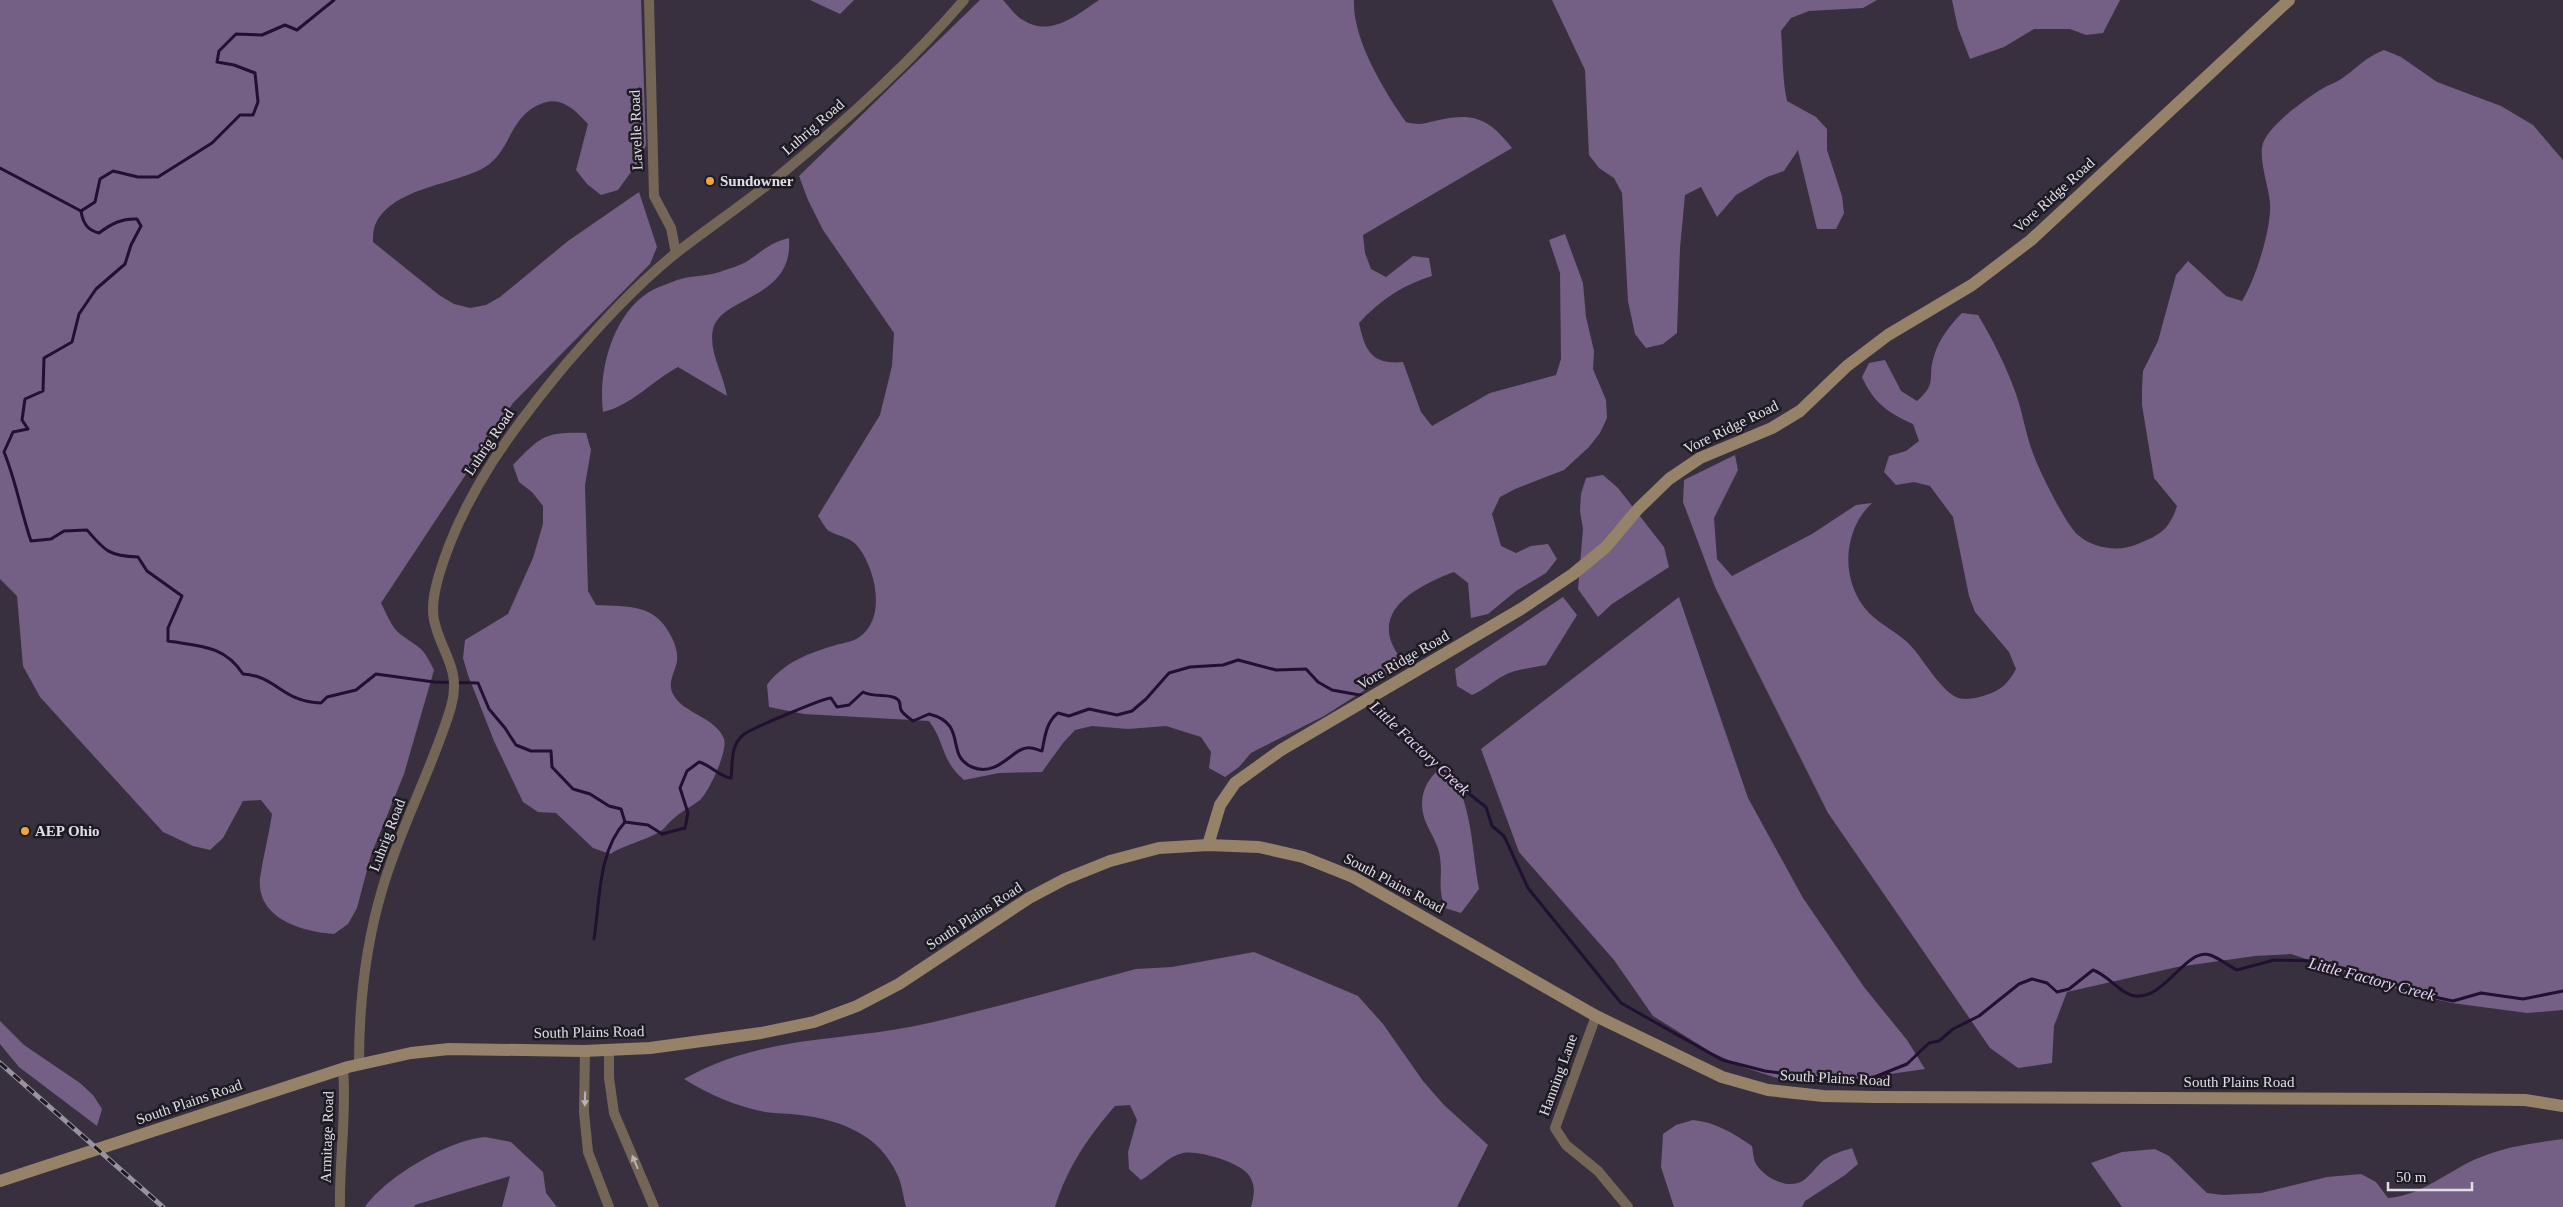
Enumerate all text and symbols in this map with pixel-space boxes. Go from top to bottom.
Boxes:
street label: Lavelle Road [627,89,645,170]
street label: Luhrig Road [779,96,847,158]
street label: Vore Ridge Road [2010,154,2098,235]
place label: Sundowner [720,173,794,189]
marker: Sundowner [704,175,716,187]
street label: Vore Ridge Road [1681,397,1781,457]
street label: Luhrig Road [461,406,517,478]
street label: Vore Ridge Road [1354,627,1452,693]
water label: Little Factory Creek [1365,697,1474,800]
street label: Luhrig Road [366,796,408,873]
place label: AEP Ohio [35,823,100,839]
marker: AEP Ohio [19,825,31,837]
street label: South Plains Road [1341,850,1447,916]
street label: South Plains Road [923,879,1025,953]
water label: Little Factory Creek [2306,954,2438,1005]
street label: South Plains Road [533,1023,645,1041]
street label: Hanning Lane [1536,1032,1580,1118]
street label: South Plains Road [1779,1067,1891,1089]
street label: South Plains Road [2184,1074,2295,1090]
street label: South Plains Road [134,1076,244,1128]
street label: Armitage Road [317,1090,337,1183]
one-way arrow [581,1092,589,1108]
one-way arrow [631,1155,639,1169]
scale bar [2388,1160,2472,1192]
text: 50 m [2396,1169,2427,1185]

